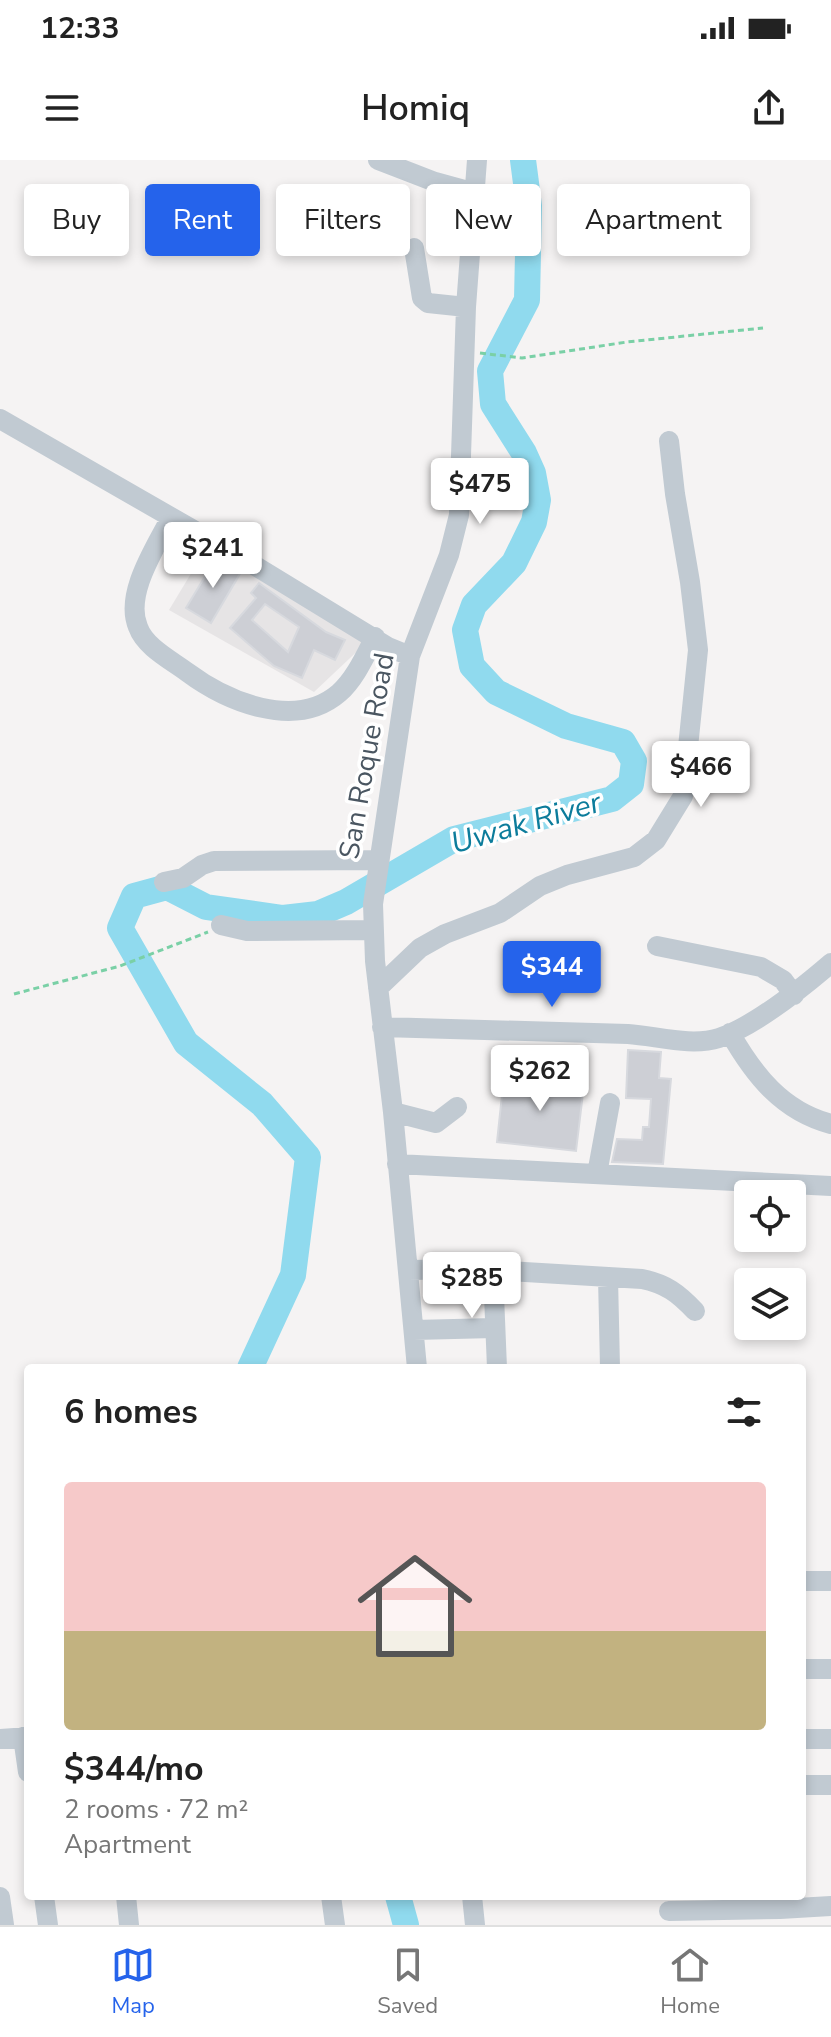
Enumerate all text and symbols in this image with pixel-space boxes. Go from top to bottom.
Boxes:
text: 12:33 [40,8,119,49]
text: Homiq [361,84,470,133]
icon: menu [40,86,84,130]
icon: share [747,86,791,130]
chip: Buy [24,184,129,256]
chip: Rent [145,184,260,256]
chip: Filters [276,184,410,256]
chip: New [426,184,541,256]
chip: Apartment [557,184,750,256]
pin: $475 [433,458,527,526]
text: $475 [449,466,511,501]
pin: $241 [166,522,260,590]
text: $241 [182,530,244,565]
street label: San Roque Road [330,650,404,862]
pin: $466 [654,741,748,809]
text: $466 [670,749,732,784]
water label: Uwak River [446,782,607,864]
pin: $344 [505,941,599,1009]
text: $344 [521,949,583,984]
pin: $262 [493,1045,587,1113]
text: $262 [509,1053,571,1088]
map controls [734,1180,806,1340]
button: locate [734,1180,806,1252]
pin: $285 [425,1252,519,1320]
text: $285 [441,1260,503,1295]
button: layers [734,1268,806,1340]
text: 6 homes [64,1389,198,1435]
icon: filters [722,1390,766,1434]
icon: home [343,1534,487,1678]
text: $344/mo [64,1746,204,1792]
text: 2 rooms · 72 m² [64,1792,248,1827]
text: Apartment [64,1827,191,1862]
tab: Map [111,1943,155,2021]
tab: Saved [377,1943,438,2021]
tab: Home [660,1943,720,2021]

